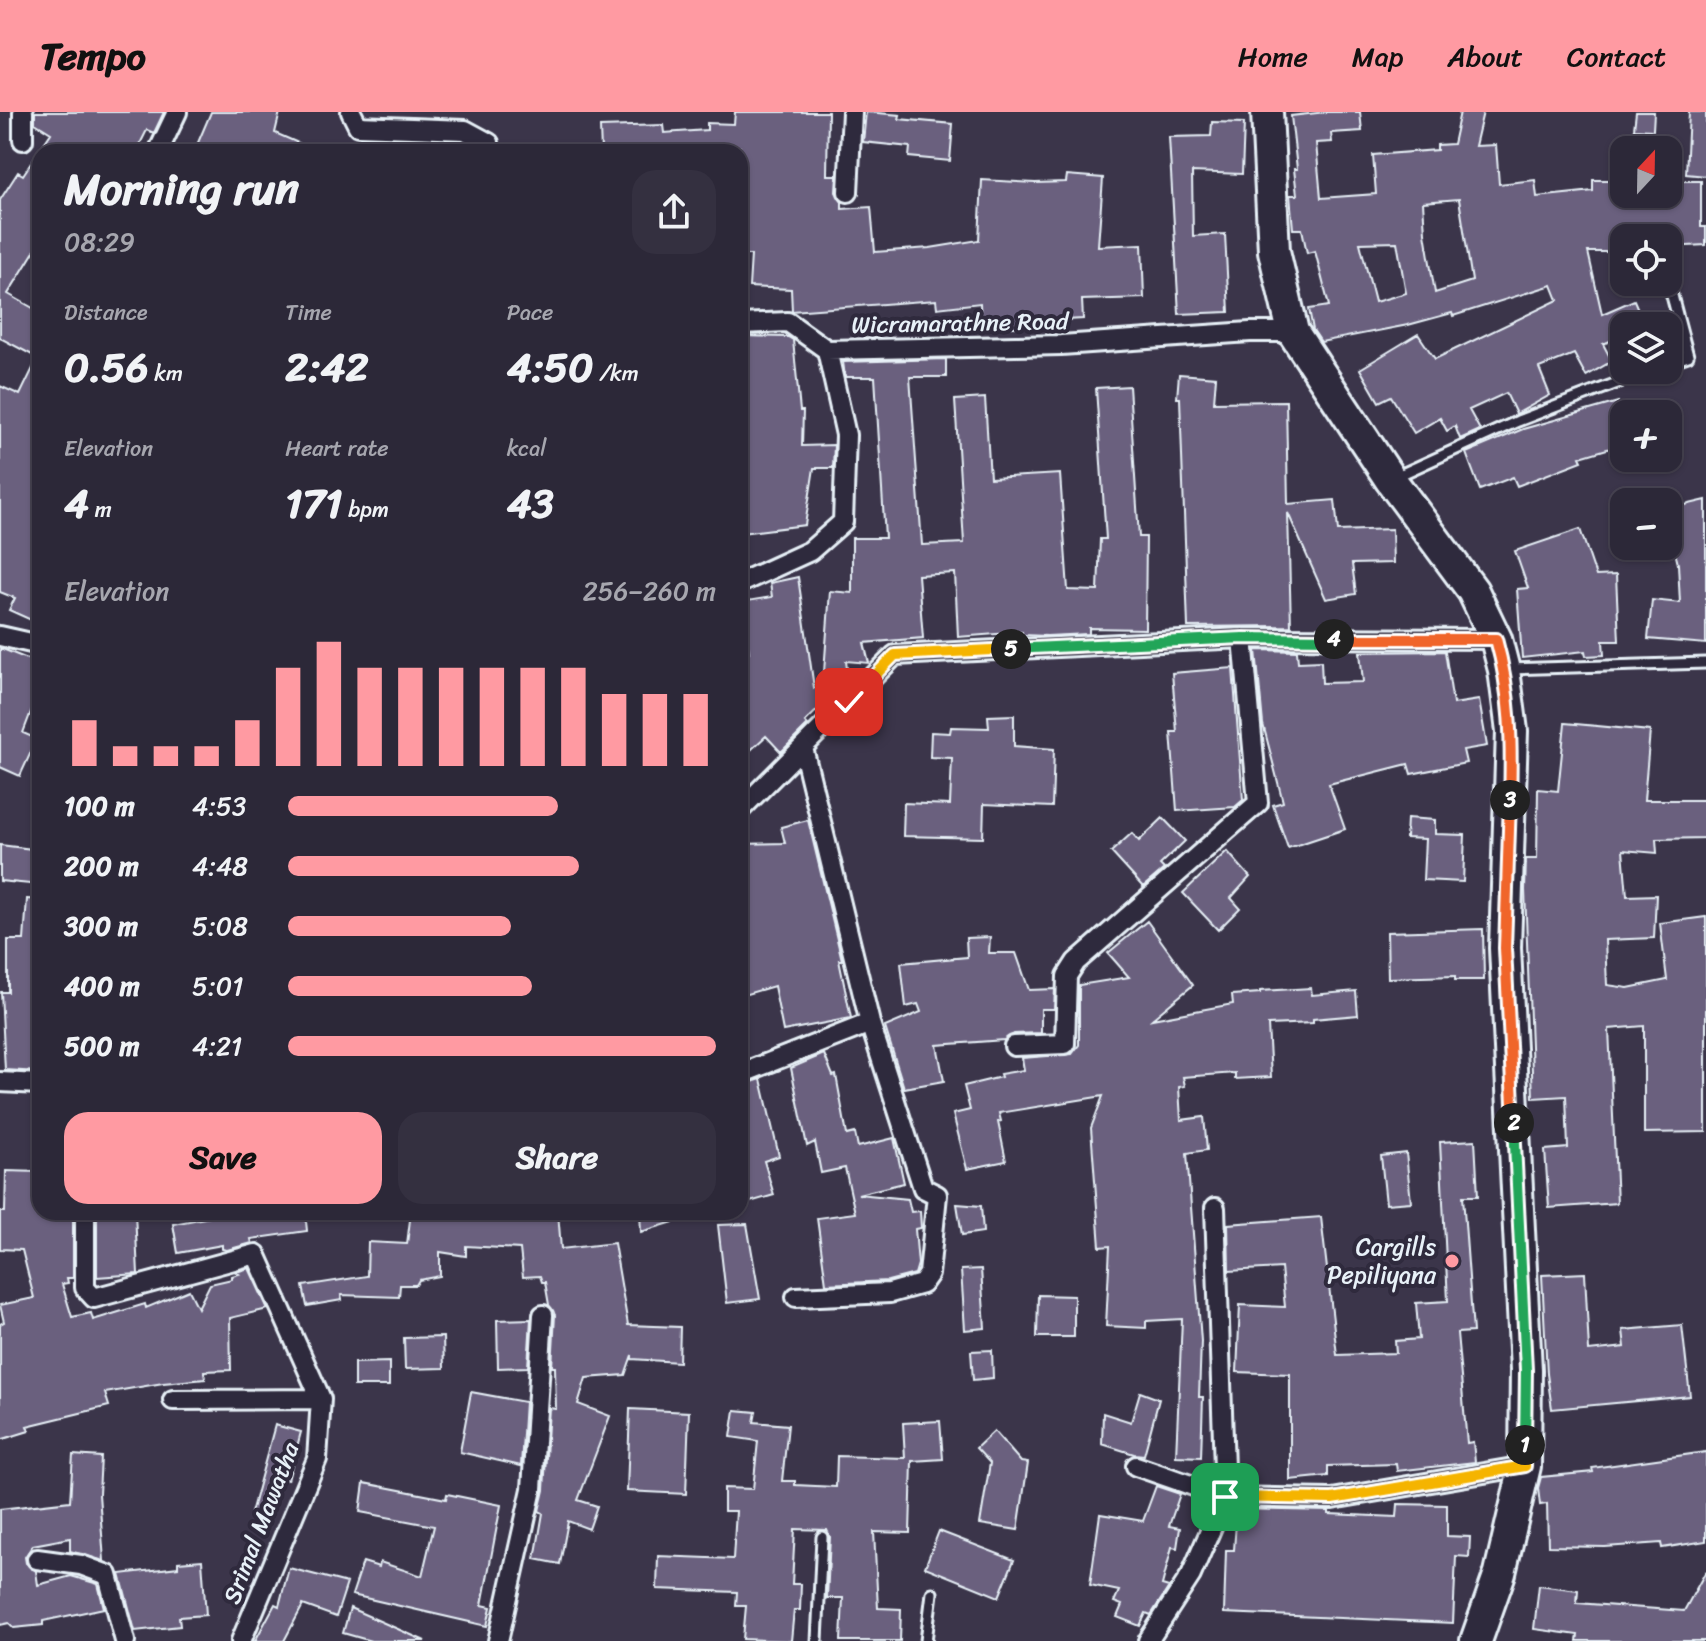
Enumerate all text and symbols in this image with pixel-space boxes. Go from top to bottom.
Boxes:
text: Tempo [40,23,146,90]
text: Home [1238,32,1308,81]
text: Map [1352,32,1403,81]
text: About [1447,32,1523,81]
text: Contact [1567,32,1666,81]
north arrow [1610,136,1682,208]
map controls [1610,136,1682,560]
text: Morning run [64,150,299,228]
button: share [632,170,716,254]
text: 08:29 [64,219,135,265]
button: locate [1610,224,1682,296]
text: Distance [64,293,148,332]
text: Time [285,293,332,332]
text: Pace [507,293,553,332]
street label: Wicramarathne Road [851,300,1070,346]
button: layers [1610,312,1682,384]
text: 0.56 [64,332,149,403]
text: 2:42 [285,332,369,403]
text: 4:50 [507,332,593,403]
text: km [149,354,183,393]
text: /km [593,354,639,393]
button: + [1610,400,1682,472]
text: Elevation [64,429,153,468]
text: Heart rate [285,429,389,468]
text: kcal [507,429,547,468]
text: 4 [64,468,89,539]
text: 171 [285,468,343,539]
text: 43 [507,468,554,539]
button: − [1610,488,1682,560]
text: m [89,490,112,529]
text: bpm [343,490,389,529]
text: Elevation [64,568,169,614]
text: 256–260 m [583,568,716,614]
pin: 4 [1314,619,1354,659]
text: 4 [1327,619,1341,658]
pin: 5 [991,629,1031,669]
text: 5 [1004,629,1018,668]
pin [815,668,883,736]
icon: check [827,680,871,724]
pin: 3 [1490,780,1530,820]
text: 3 [1504,780,1516,819]
text: 100 m [64,783,135,829]
text: 4:53 [192,783,246,829]
text: 200 m [64,843,139,889]
text: 4:48 [192,843,248,889]
text: 300 m [64,903,138,949]
text: 5:08 [192,903,248,949]
text: 400 m [64,963,140,1009]
text: 5:01 [192,963,243,1009]
text: 500 m [64,1023,139,1069]
text: 4:21 [192,1023,242,1069]
pin: 2 [1494,1103,1534,1143]
text: 2 [1508,1103,1520,1142]
button: Save [64,1112,382,1204]
button: Share [398,1112,716,1204]
place label: Cargills Pepiliyana [1327,1226,1437,1296]
marker: Cargills Pepiliyana [1443,1252,1461,1270]
pin: 1 [1505,1425,1545,1465]
text: 1 [1520,1425,1530,1464]
street label: Srimal Mawatha [211,1435,311,1610]
pin [1191,1463,1259,1531]
icon: arrive [1203,1475,1247,1519]

